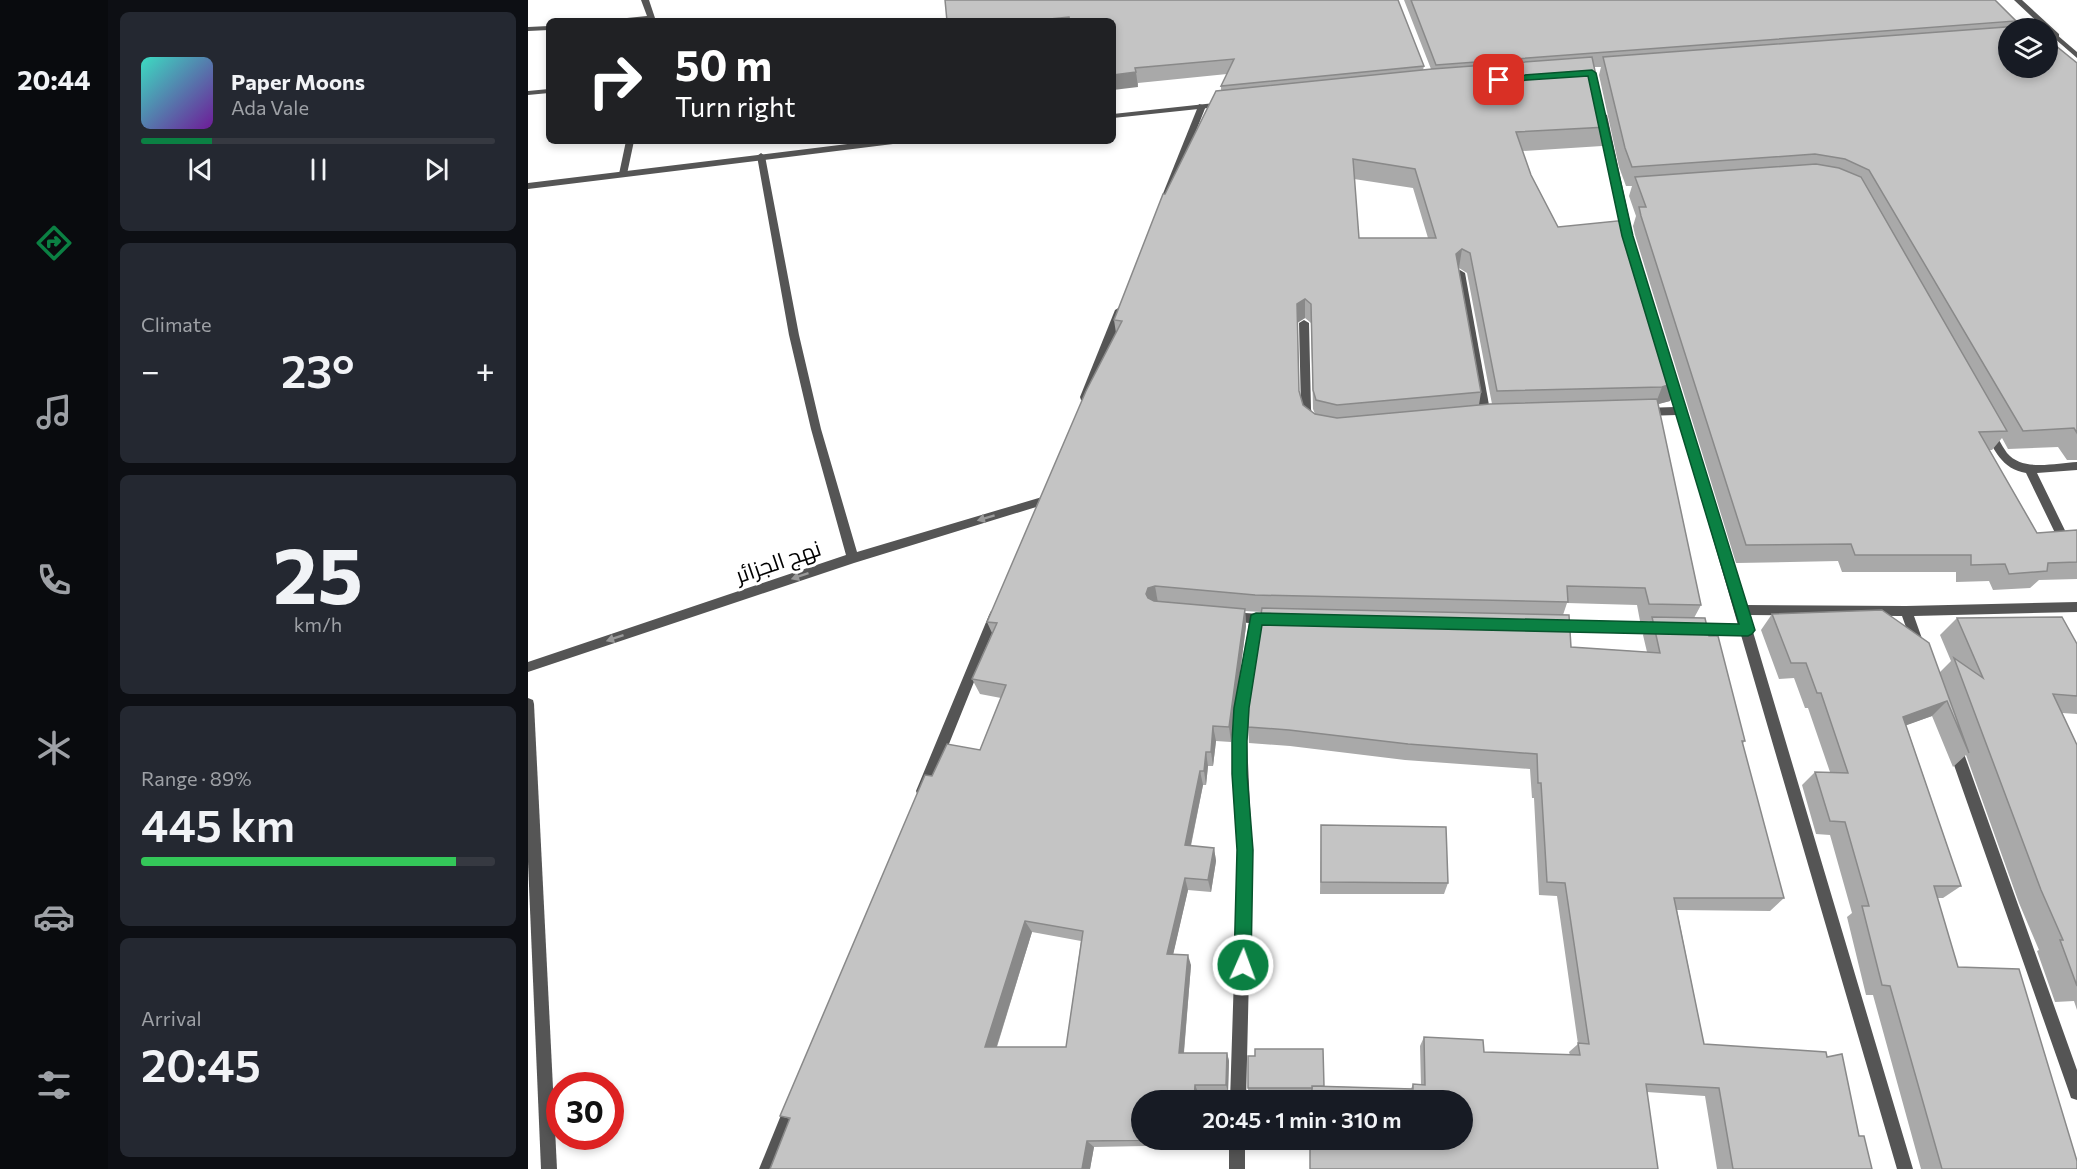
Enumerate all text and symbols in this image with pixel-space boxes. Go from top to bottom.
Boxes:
map controls [1998,18,2058,78]
button: layers [1998,18,2058,78]
text: 50 m [675,38,772,90]
icon: right [576,42,654,120]
pin [1473,54,1524,105]
text: 20:44 [17,63,91,96]
icon: arrive [1482,63,1515,96]
text: Paper Moons [231,68,365,95]
text: Turn right [675,90,795,123]
text: Ada Vale [231,95,309,119]
icon: previous [184,153,217,186]
icon: pause [302,153,335,186]
icon: next [420,153,453,186]
icon: directions [33,222,75,264]
text: Climate [141,312,211,336]
text: 23° [281,342,354,397]
text: − [141,349,160,390]
text: + [476,349,495,390]
icon: music [33,391,75,433]
one-way arrow [977,514,995,523]
text: 25 [273,525,363,620]
street label: نهج الجزائر [730,534,825,591]
icon: phone [33,559,75,601]
one-way arrow [791,571,809,581]
text: km/h [294,612,342,636]
one-way arrow [606,633,624,643]
icon: climate [33,727,75,769]
text: Range · 89% [141,766,252,790]
text: 445 km [141,796,295,851]
icon: car [33,896,75,938]
position arrow [1211,933,1275,997]
text: Arrival [141,1006,202,1030]
text: 20:45 [141,1036,261,1091]
icon: filters [33,1064,75,1106]
speed limit sign: 30 [546,1072,624,1150]
text: 20:45 · 1 min · 310 m [1203,1106,1401,1133]

